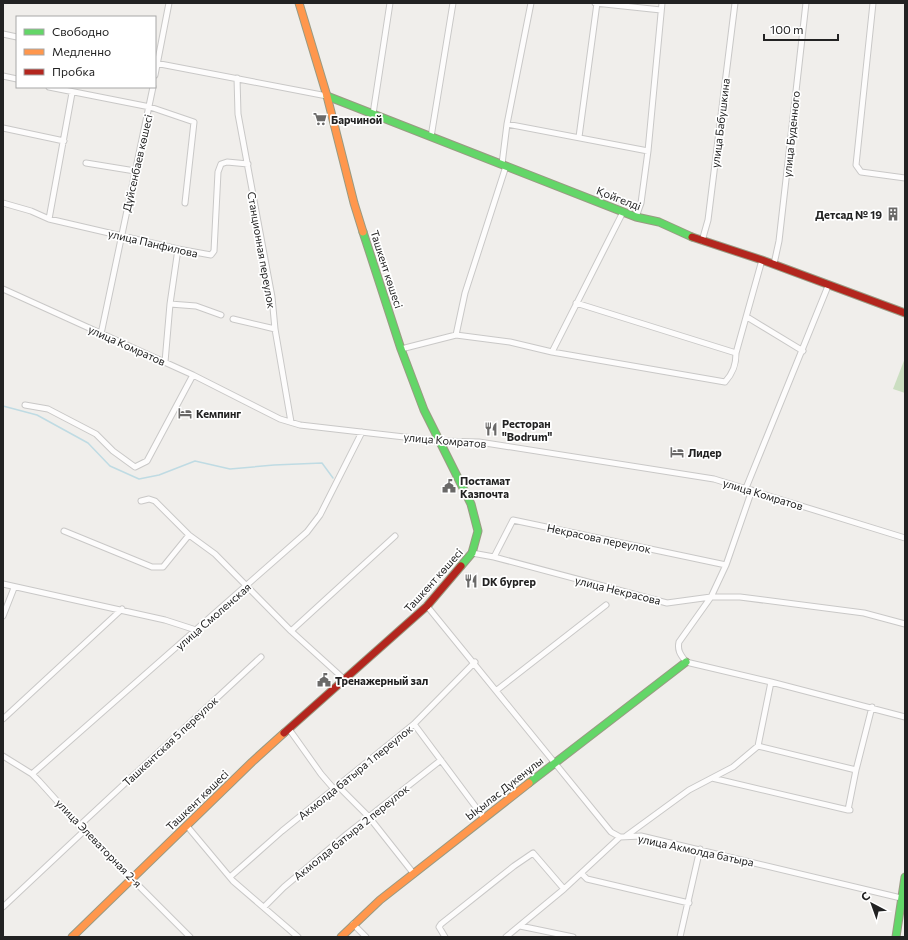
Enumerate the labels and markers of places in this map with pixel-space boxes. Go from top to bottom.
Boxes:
supermarket icon: Барчиной [312,111,328,127]
place label: Барчиной [331,113,382,126]
building icon: Детсад № 19 [885,206,901,222]
place label: Детсад № 19 [815,208,882,221]
hotel icon: Кемпинг [177,405,193,421]
place label: Кемпинг [196,407,241,420]
place label: Ресторан "Bodrum" [502,417,552,443]
restaurant icon: Ресторан "Bodrum" [483,421,499,437]
hotel icon: Лидер [669,444,685,460]
place label: Лидер [688,446,722,459]
place label: Постамат Казпочта [460,474,511,500]
public building icon: Постамат Казпочта [441,478,457,494]
restaurant icon: DK бургер [463,573,479,589]
place label: DK бургер [482,575,536,588]
public building icon: Тренажерный зал [316,672,332,688]
place label: Тренажерный зал [335,674,428,687]

